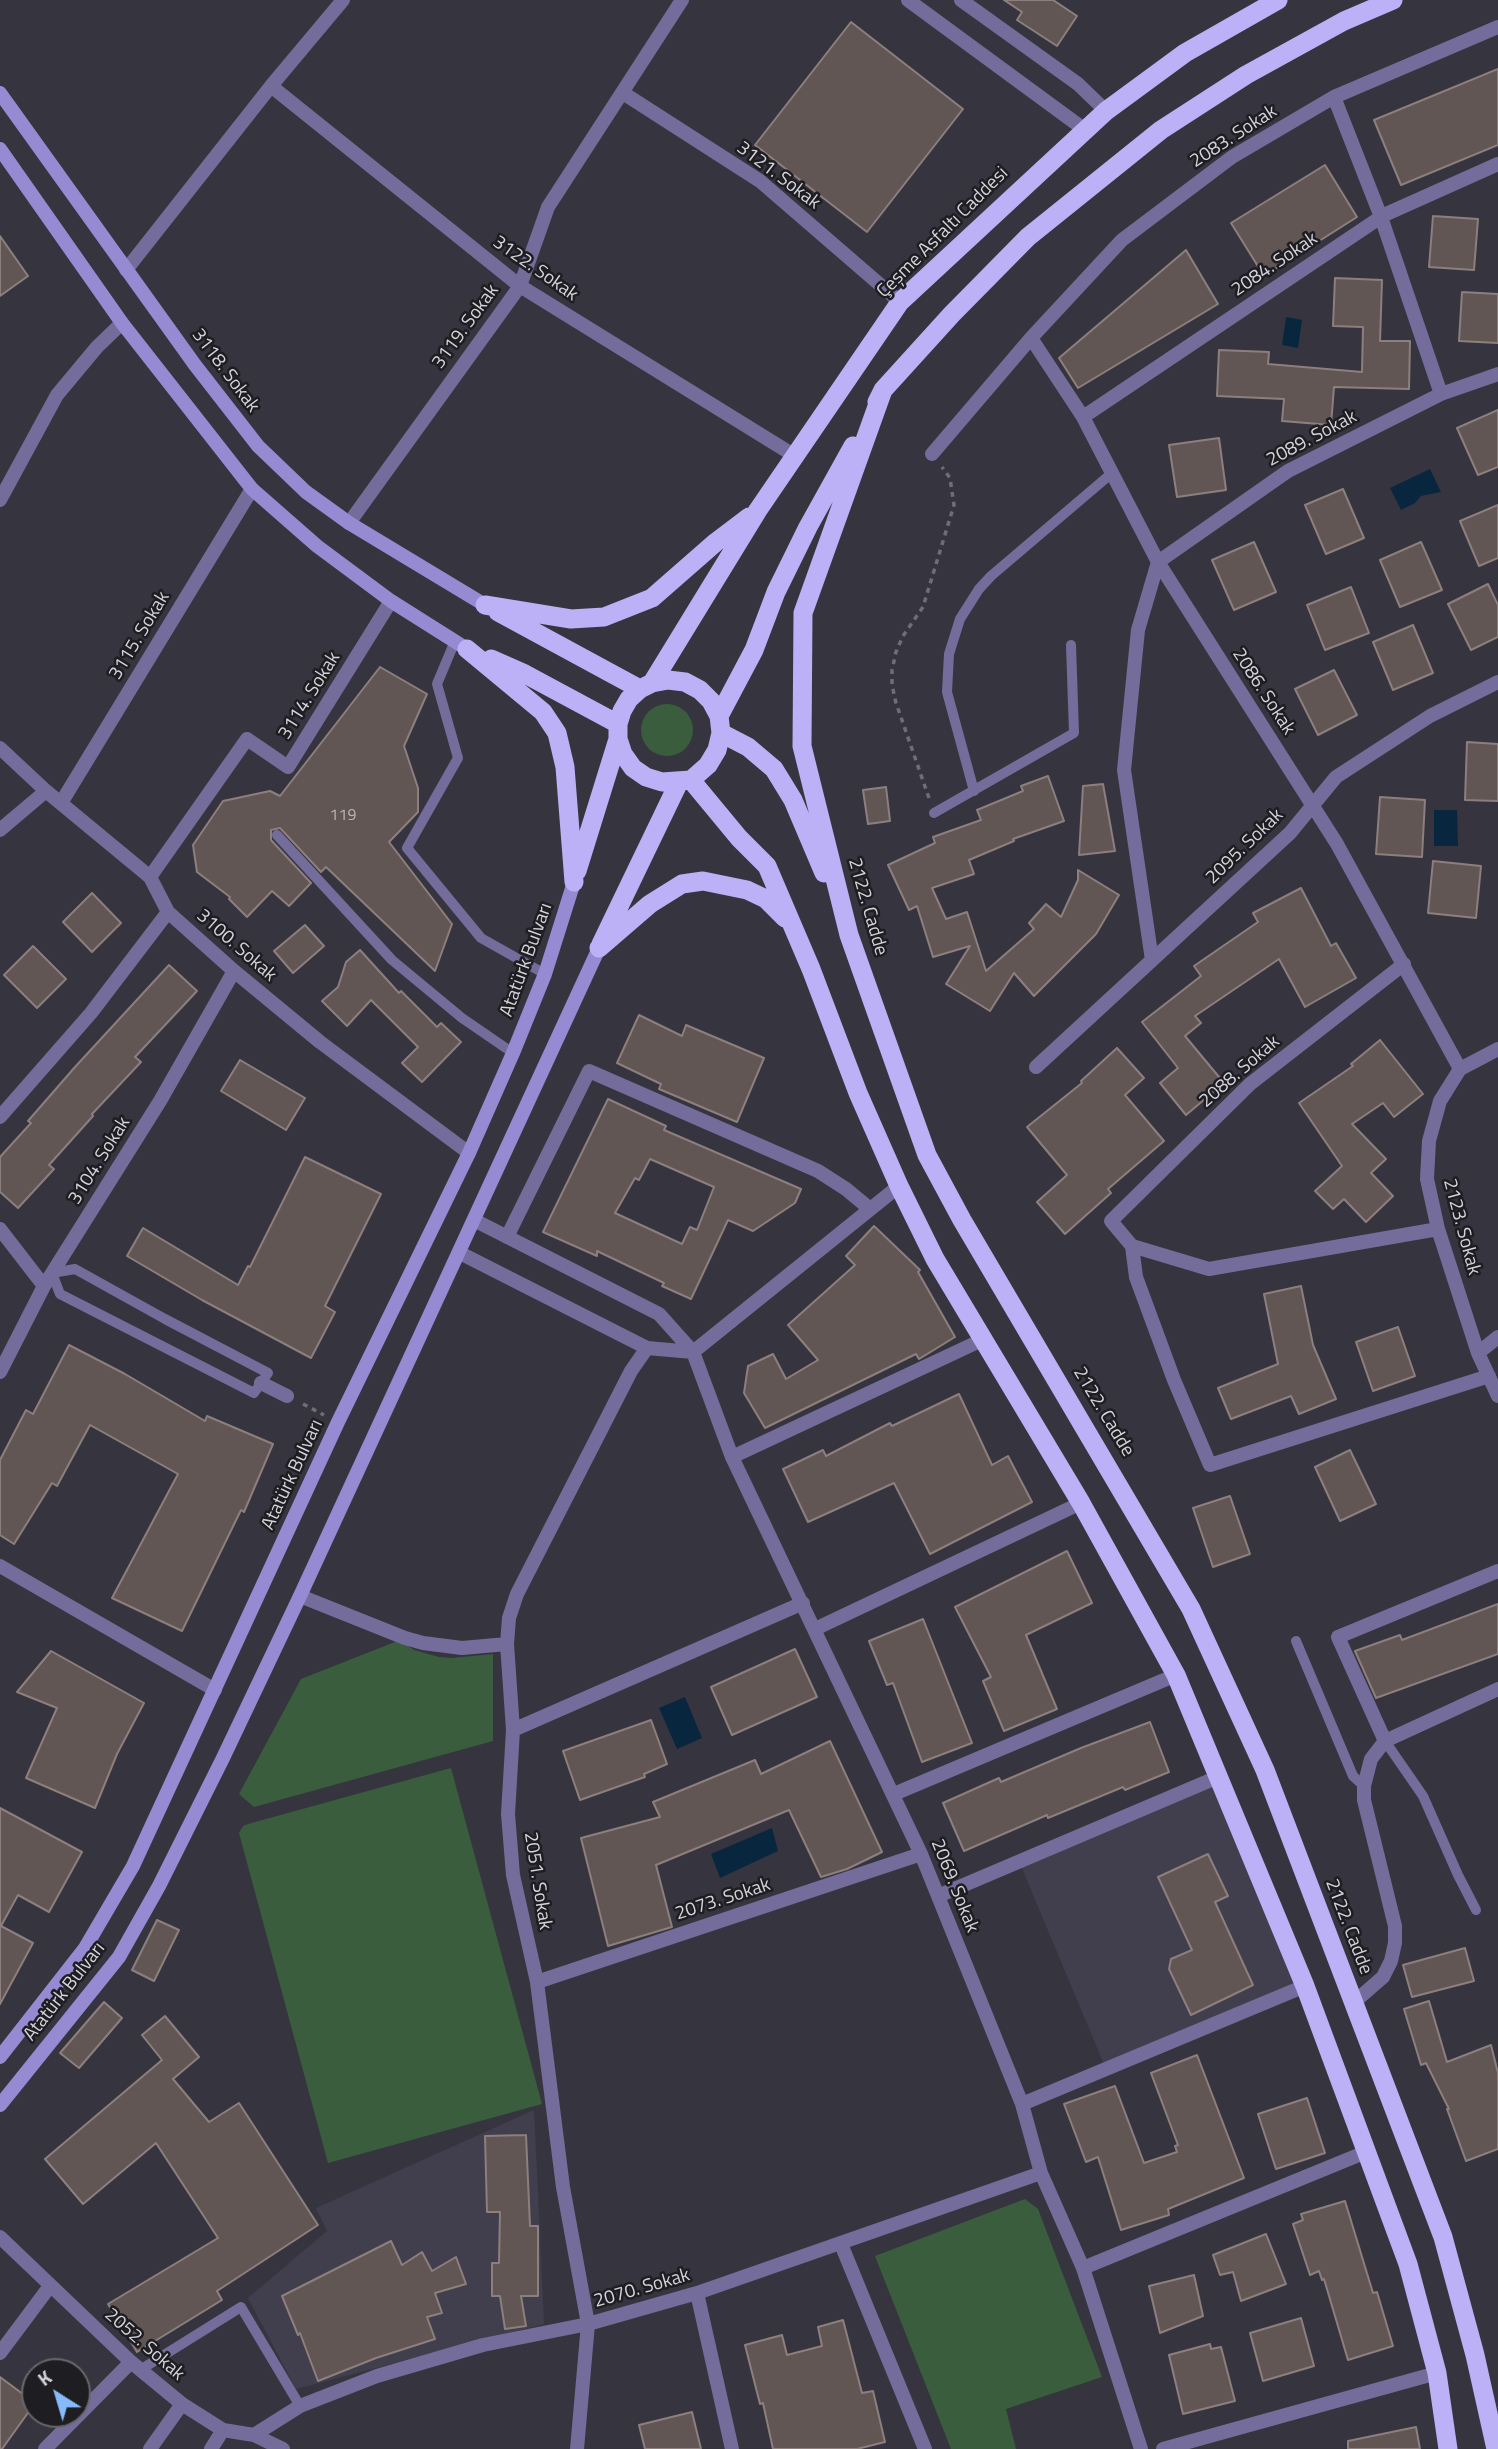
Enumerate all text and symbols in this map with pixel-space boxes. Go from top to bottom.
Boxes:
street label: 2083. Sokak [1186,101,1282,173]
street label: 3121. Sokak [732,137,824,215]
street label: Çeşme Asfaltı Caddesi [873,163,1013,303]
street label: 2084. Sokak [1228,228,1322,302]
street label: 3122. Sokak [488,231,582,307]
street label: 3119. Sokak [428,280,504,374]
street label: 3118. Sokak [186,325,264,417]
street label: 2089. Sokak [1263,406,1361,472]
street label: 3115. Sokak [105,588,175,684]
street label: 2086. Sokak [1227,644,1299,740]
street label: 3114. Sokak [274,648,346,744]
street label: 2095. Sokak [1202,804,1288,890]
house number: 119 [330,806,356,826]
street label: 2122. Cadde [842,856,892,958]
street label: Atatürk Bulvarı [496,900,558,1020]
street label: 3100. Sokak [191,905,281,987]
street label: 2088. Sokak [1195,1031,1285,1113]
street label: 3104. Sokak [64,1113,136,1209]
street label: 2123. Sokak [1437,1176,1485,1278]
street label: 2122. Cadde [1067,1363,1139,1461]
street label: Atatürk Bulvarı [257,1416,329,1534]
street label: 2051. Sokak [518,1830,556,1932]
street label: 2069. Sokak [925,1836,983,1936]
street label: 2073. Sokak [672,1874,774,1926]
street label: 2122. Cadde [1319,1876,1377,1978]
street label: Atatürk Bulvarı [19,1938,111,2046]
street label: 2070. Sokak [591,2264,693,2314]
street label: 2052. Sokak [99,2304,189,2386]
north arrow [21,2358,91,2428]
text: K [31,2362,57,2392]

